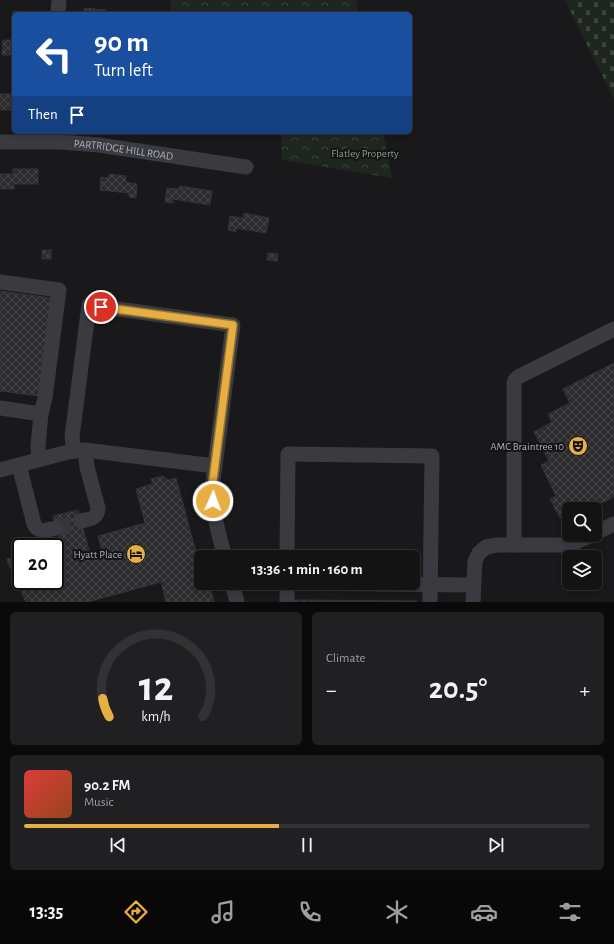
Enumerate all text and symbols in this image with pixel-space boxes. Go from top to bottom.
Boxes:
icon: left [28,28,80,80]
text: 90 m [94,29,149,57]
text: Turn left [94,62,153,80]
icon: arrive [66,104,88,126]
text: Then [28,107,58,122]
street label: PARTRIDGE HILL ROAD [73,138,174,162]
park label: Flatley Property [331,148,399,159]
pin [84,290,118,324]
icon: arrive [90,296,112,318]
theatre icon: AMC Braintree 10 [567,435,589,457]
place label: AMC Braintree 10 [490,441,564,452]
position arrow [192,480,234,522]
map controls [562,502,602,590]
button: search [562,502,602,542]
speed limit sign: 20 [12,538,64,590]
hotel icon: Hyatt Place [125,543,147,565]
place label: Hyatt Place [74,549,122,560]
button: layers [562,550,602,590]
text: 13:36 · 1 min · 160 m [251,562,363,577]
text: Climate [326,652,365,665]
text: 12 [139,666,173,707]
text: 20.5° [429,674,487,704]
text: − [326,679,337,701]
text: + [579,679,590,701]
text: km/h [141,709,171,723]
text: 90.2 FM [84,778,130,793]
text: Music [84,796,114,809]
icon: previous [107,834,129,856]
icon: pause [296,834,318,856]
icon: next [485,834,507,856]
icon: directions [122,898,150,926]
icon: music [209,898,237,926]
icon: phone [296,898,324,926]
icon: climate [383,898,411,926]
icon: car [470,898,498,926]
icon: filters [556,898,584,926]
text: 13:35 [29,903,63,921]

